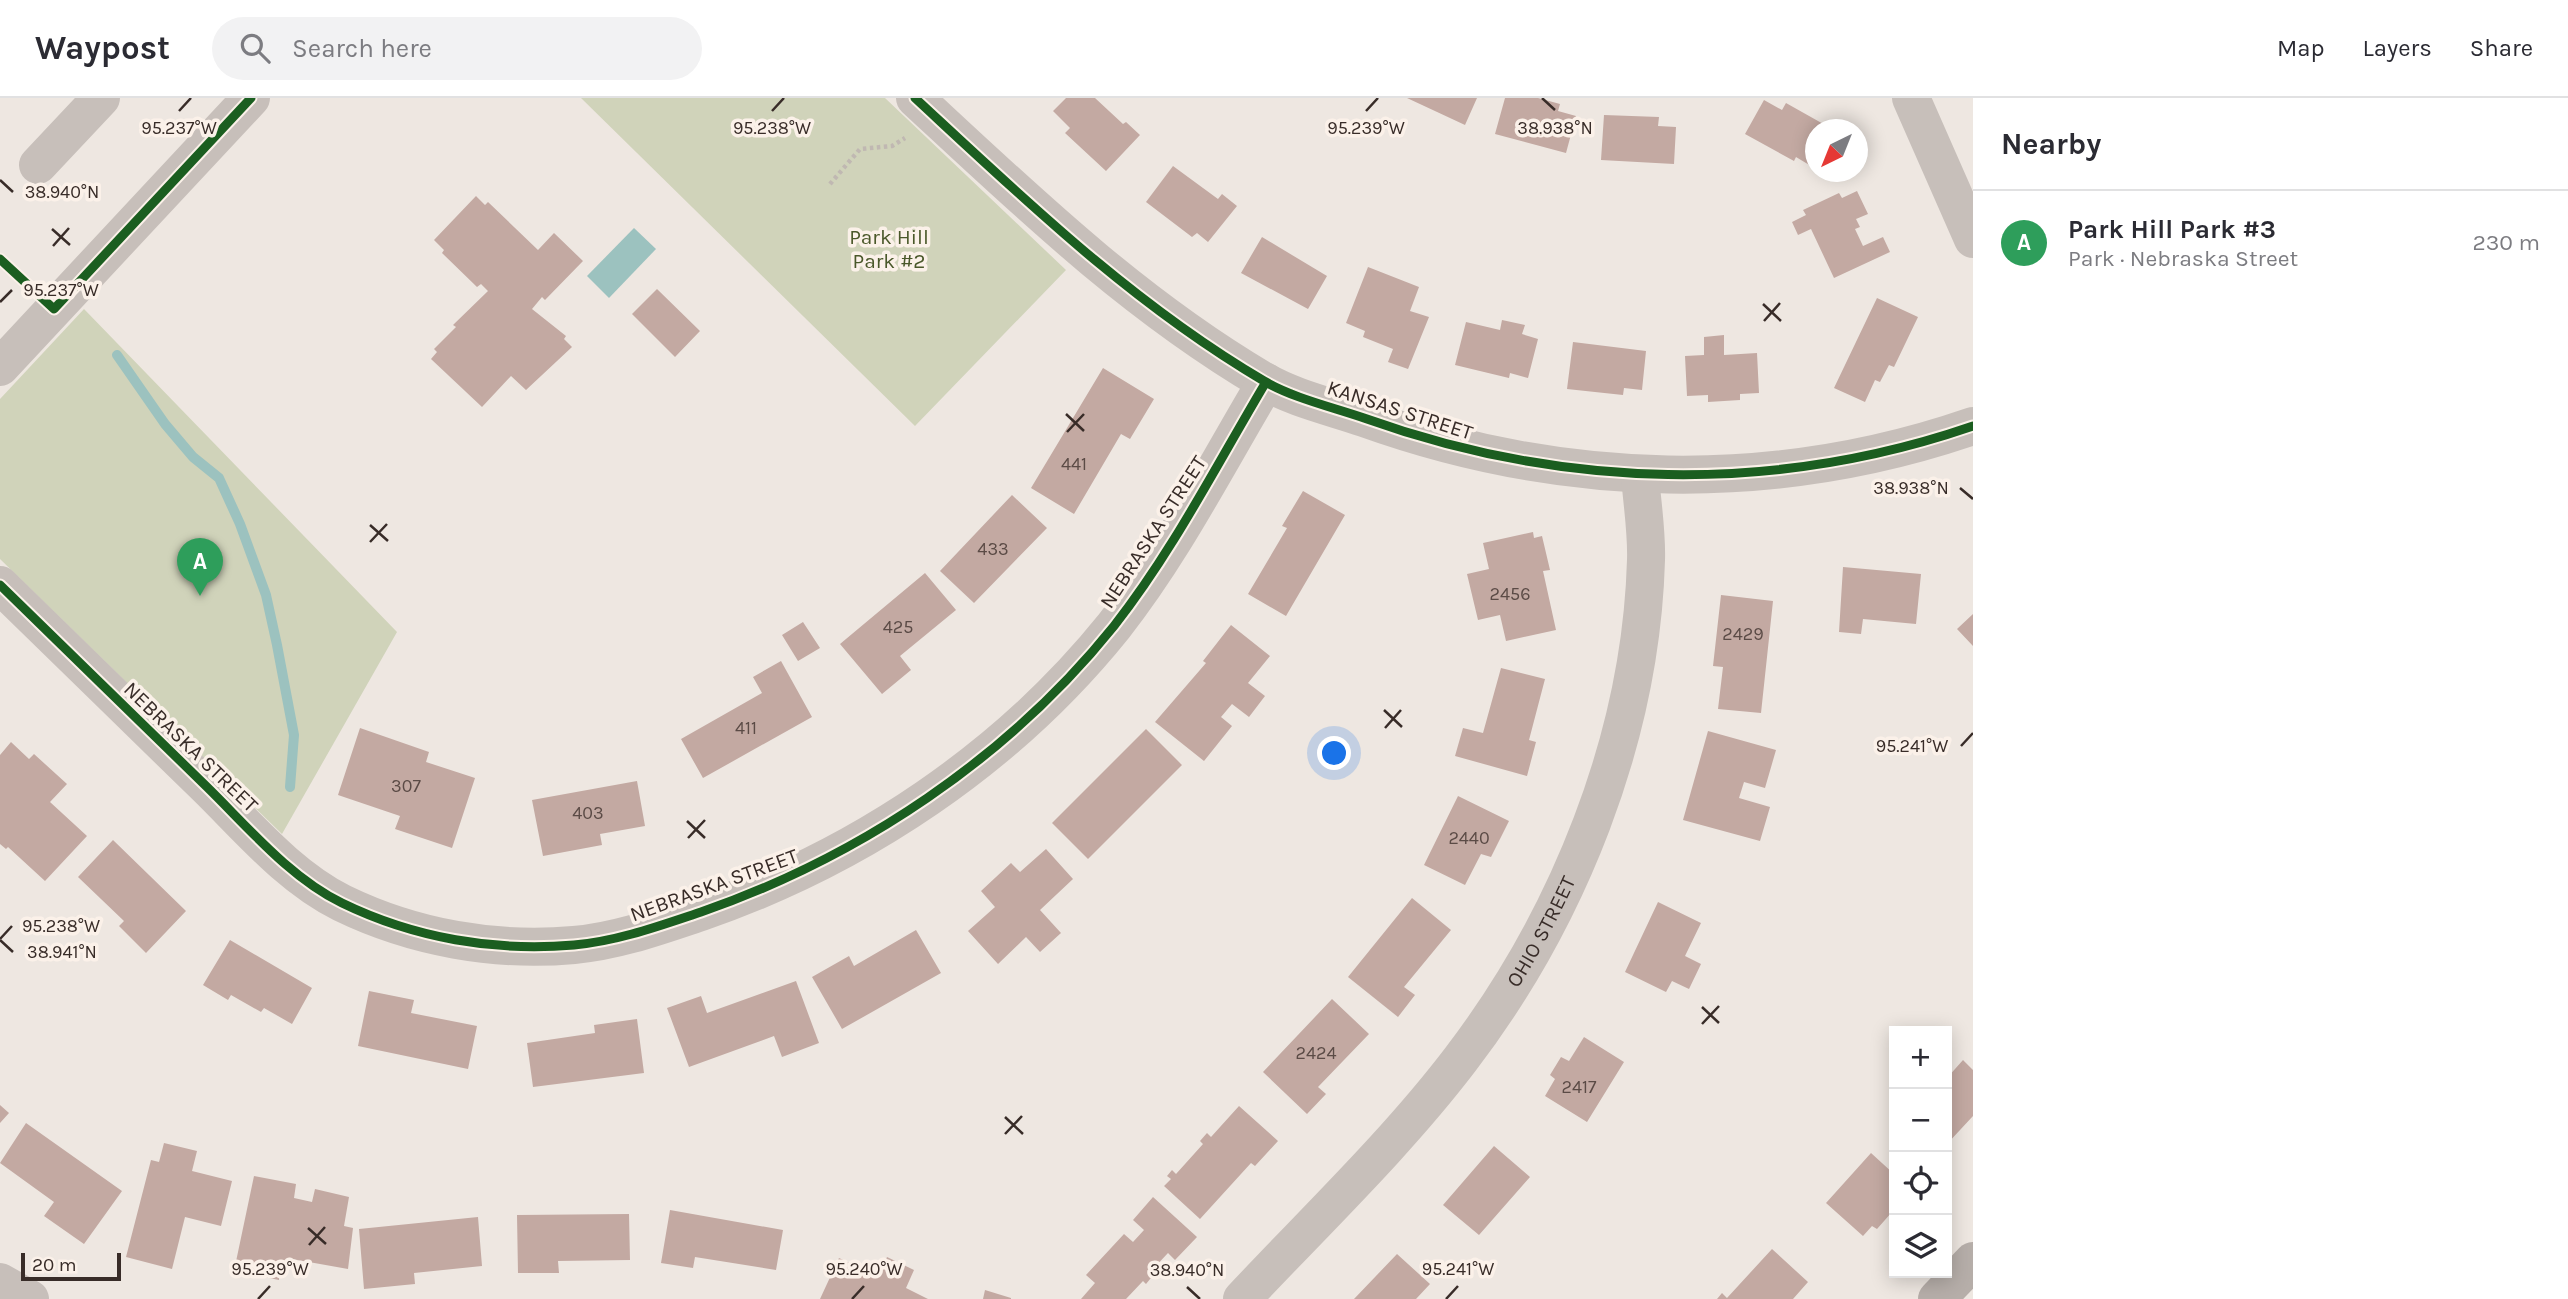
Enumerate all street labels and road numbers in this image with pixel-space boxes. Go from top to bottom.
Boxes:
street label: KANSAS STREET [1324,375,1476,445]
street label: NEBRASKA STREET [1095,451,1211,613]
street label: NEBRASKA STREET [119,677,263,817]
street label: NEBRASKA STREET [627,843,802,927]
street label: OHIO STREET [1502,872,1581,991]

